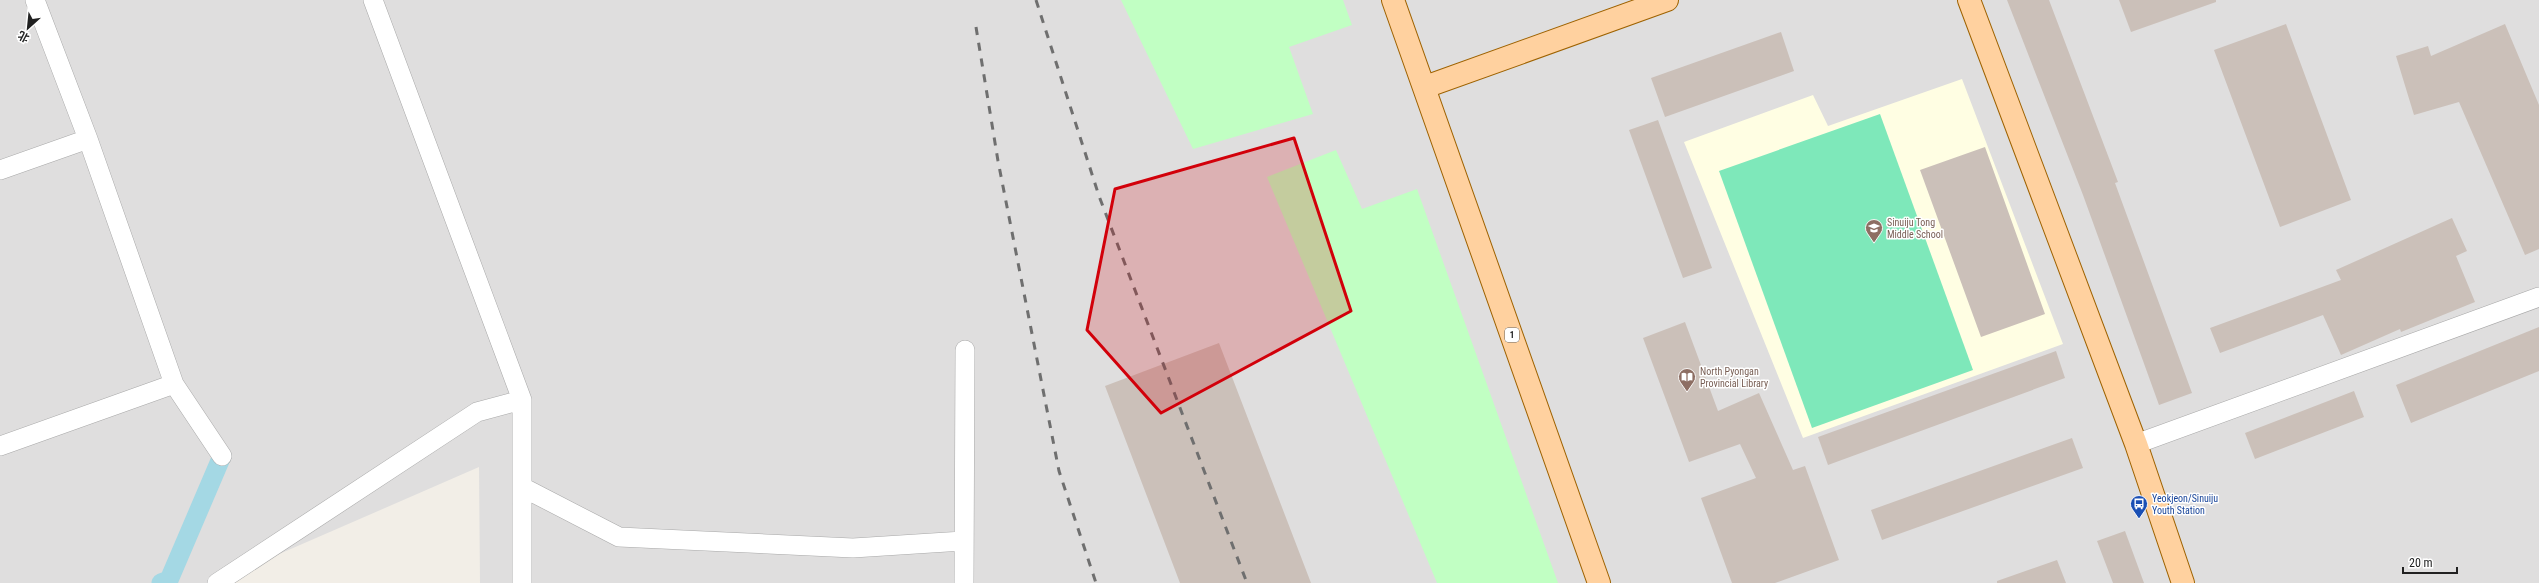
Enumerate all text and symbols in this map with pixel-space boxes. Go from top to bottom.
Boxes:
north arrow [8,8,48,48]
text: 北 [16,28,32,45]
place label: Sinuiju Tong Middle School [1887,217,1943,240]
school or university icon: Sinuiju Tong Middle School [1864,218,1884,243]
road number: 1 [1505,328,1519,342]
place label: North Pyongan Provincial Library [1700,366,1768,389]
library icon: North Pyongan Provincial Library [1677,367,1697,392]
place label: Yeokjeon/Sinuiju Youth Station [2152,493,2218,516]
bus stop icon: Yeokjeon/Sinuiju Youth Station [2129,494,2149,519]
scale bar [2403,549,2457,575]
text: 20 m [2409,556,2433,570]

